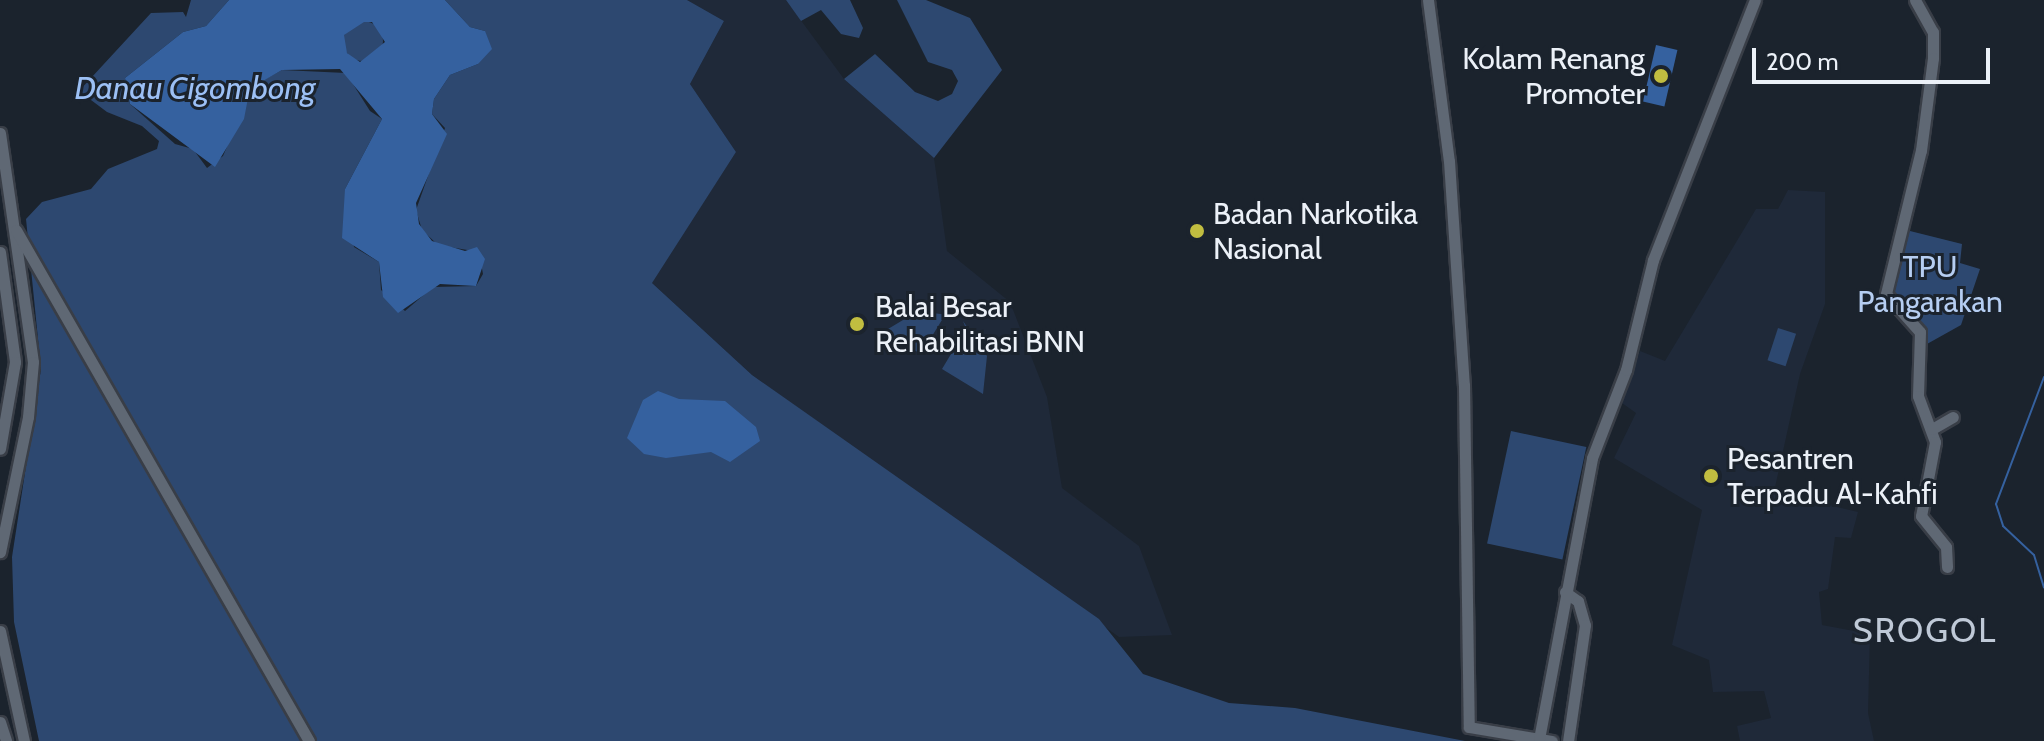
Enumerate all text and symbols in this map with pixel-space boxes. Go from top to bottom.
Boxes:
scale bar [1756,32,1994,82]
place label: Kolam Renang Promoter [1462,41,1645,112]
text: 200 m [1766,47,1839,76]
marker: Kolam Renang Promoter [1652,67,1670,85]
water label: Danau Cigombong [74,69,316,107]
place label: Badan Narkotika Nasional [1213,196,1418,266]
marker: Badan Narkotika Nasional [1188,222,1206,240]
park label: TPU Pangarakan [1857,249,2003,320]
place label: Balai Besar Rehabilitasi BNN [875,289,1085,360]
marker: Balai Besar Rehabilitasi BNN [846,313,868,335]
place label: Pesantren Terpadu Al-Kahfi [1727,441,1938,512]
marker: Pesantren Terpadu Al-Kahfi [1702,467,1720,485]
district label: SROGOL [1853,611,1997,651]

